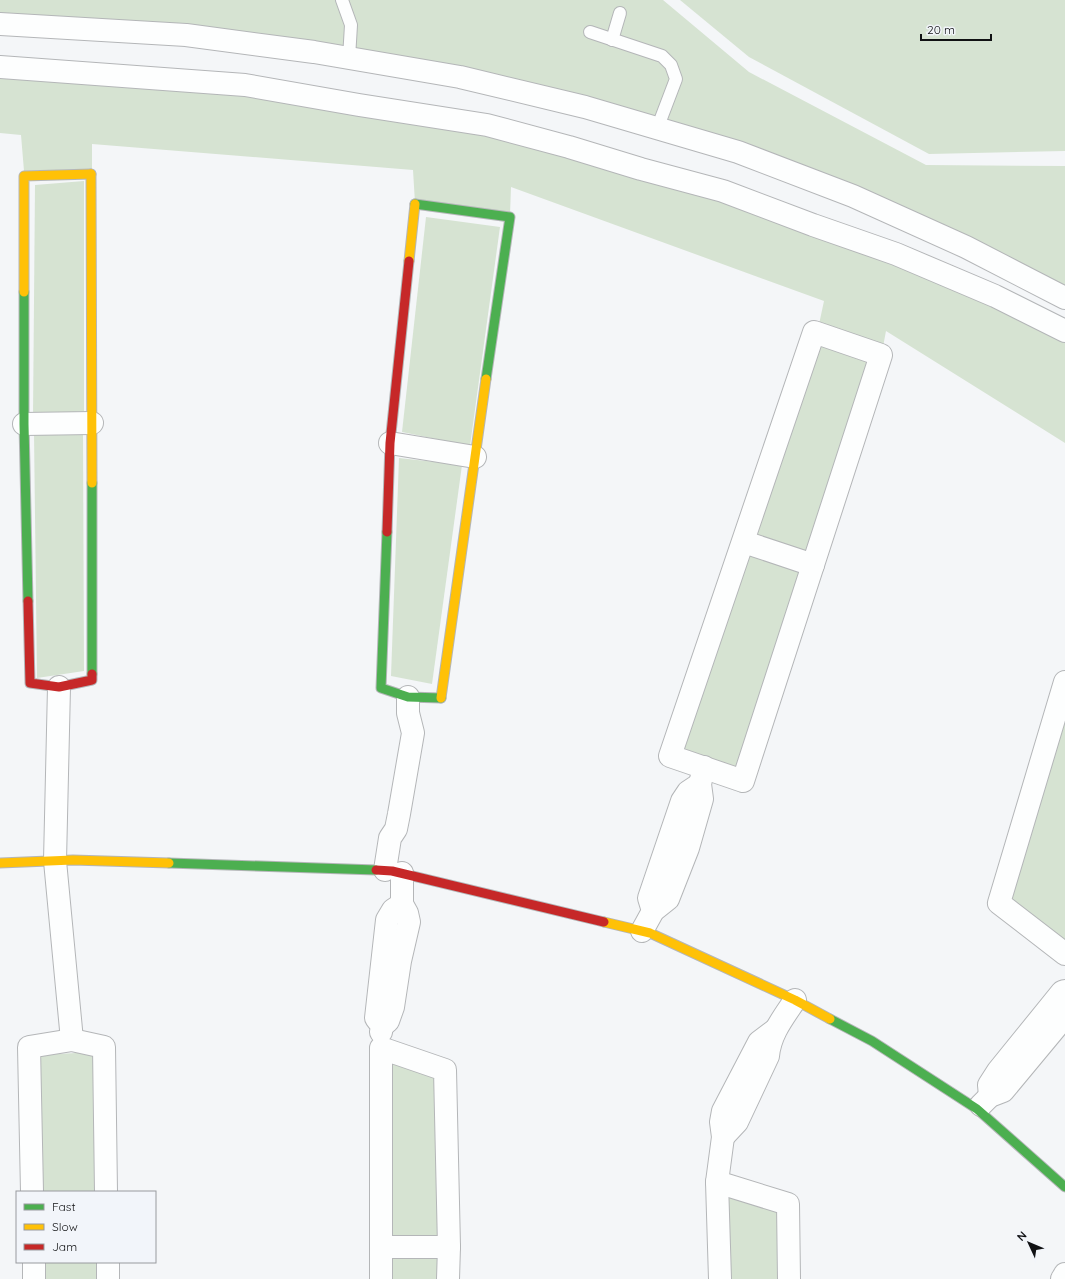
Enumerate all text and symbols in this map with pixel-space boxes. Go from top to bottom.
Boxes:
scale bar [921,16,991,42]
text: 20 m [927,22,955,37]
legend [16,1191,156,1263]
text: Fast [52,1199,76,1214]
text: Slow [52,1219,78,1234]
north arrow [1009,1223,1049,1263]
text: N [1014,1228,1030,1244]
text: Jam [52,1239,77,1254]

